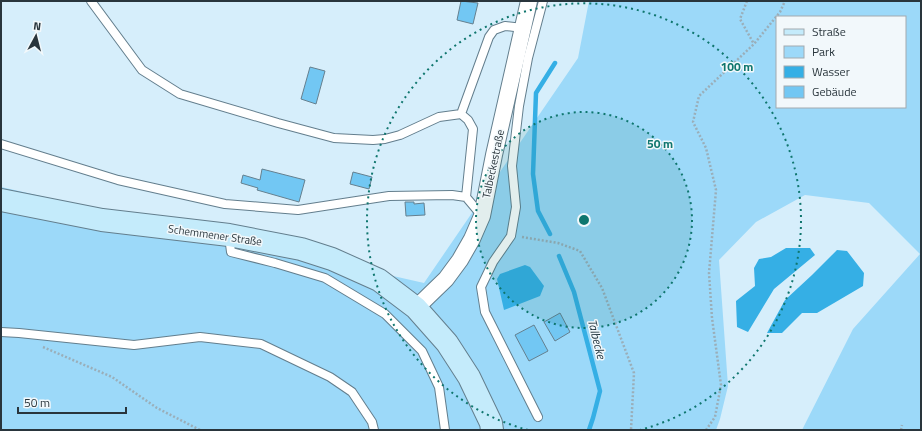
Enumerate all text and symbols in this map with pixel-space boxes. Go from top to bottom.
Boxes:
north arrow [16,16,56,56]
legend [776,16,906,108]
text: N [32,18,42,34]
text: Straße [812,22,846,41]
text: Park [812,42,835,61]
text: 100 m [721,57,753,76]
text: Wasser [812,62,850,81]
text: Gebäude [812,82,857,101]
street label: Talbeckestraße [478,128,508,200]
text: 50 m [647,134,673,153]
centre of rings [577,213,591,227]
street label: Schemmener Straße [167,220,263,250]
water label: Talbecke [583,317,611,362]
scale bar [18,389,126,415]
text: 50 m [24,393,50,412]

